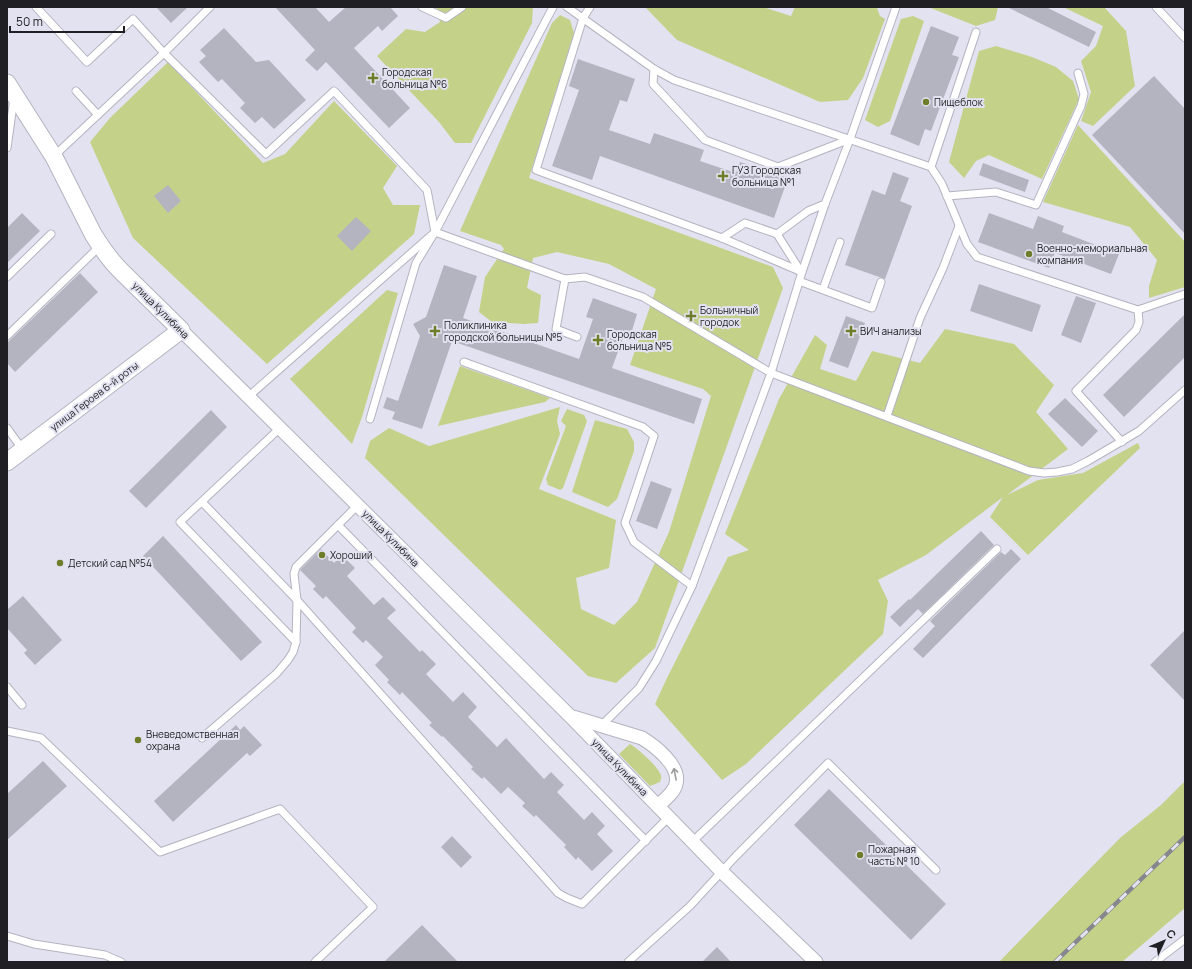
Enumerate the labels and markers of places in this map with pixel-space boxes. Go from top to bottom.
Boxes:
place label: Городская больница №6 [382,65,447,91]
marker: Городская больница №6 [367,72,379,84]
place label: Пищеблок [934,95,984,109]
marker: Пищеблок [921,97,931,107]
place label: ГУЗ Городская больница №1 [732,163,801,189]
marker: ГУЗ Городская больница №1 [717,170,729,182]
place label: Военно-мемориальная компания [1037,241,1147,267]
marker: Военно-мемориальная компания [1024,249,1034,259]
place label: Больничный городок [700,303,758,329]
marker: Больничный городок [685,310,697,322]
place label: Поликлиника городской больницы №5 [444,318,563,344]
place label: ВИЧ анализы [860,324,922,338]
marker: Поликлиника городской больницы №5 [429,325,441,337]
marker: ВИЧ анализы [845,325,857,337]
place label: Городская больница №5 [607,327,672,353]
marker: Городская больница №5 [592,334,604,346]
place label: Хороший [330,548,373,562]
marker: Хороший [317,550,327,560]
place label: Детский сад №54 [68,556,152,570]
marker: Детский сад №54 [55,558,65,568]
place label: Вневедомственная охрана [146,727,238,753]
marker: Вневедомственная охрана [133,735,143,745]
place label: Пожарная часть № 10 [868,842,920,868]
marker: Пожарная часть № 10 [855,850,865,860]

